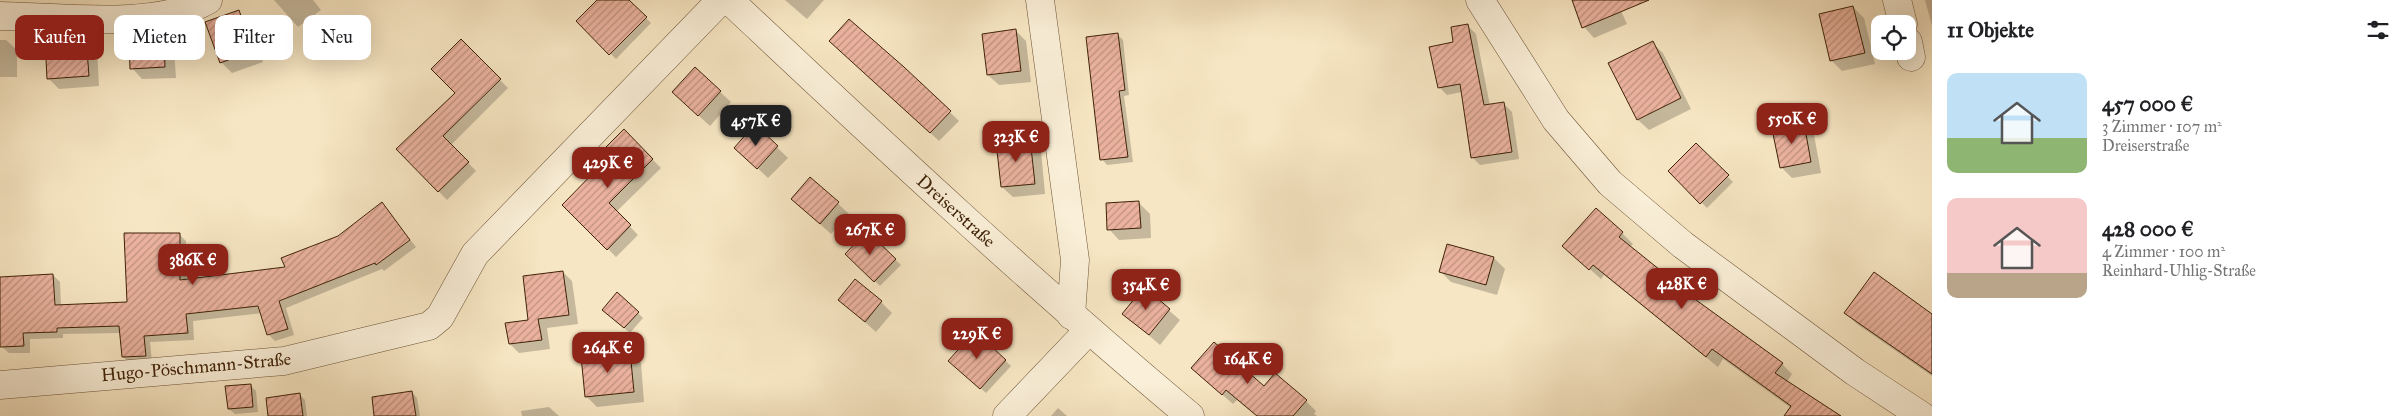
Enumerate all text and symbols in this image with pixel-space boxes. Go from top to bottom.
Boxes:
chip: Kaufen [15,15,104,60]
chip: Mieten [114,15,205,60]
chip: Filter [215,15,293,60]
chip: Neu [303,15,371,60]
map controls [1871,15,1916,60]
button: locate [1871,15,1916,60]
icon: filters [2364,16,2392,44]
text: 11 Objekte [1947,17,2034,43]
text: 457 000 € [2102,91,2193,117]
icon: home [1987,93,2047,153]
pin: 550K € [1751,102,1833,145]
pin: 457K € [715,104,797,147]
text: 550K € [1768,109,1816,128]
text: 457K € [731,111,781,130]
text: 3 Zimmer · 107 m² [2102,117,2222,136]
pin: 323K € [975,120,1057,163]
text: 323K € [993,127,1039,146]
text: Dreiserstraße [2102,136,2189,155]
pin: 429K € [567,146,649,189]
text: 429K € [583,153,633,172]
street label: Dreiserstraße [912,170,1000,252]
pin: 267K € [829,214,911,256]
text: 428 000 € [2102,216,2194,242]
icon: home [1987,218,2047,278]
text: 267K € [845,220,895,239]
text: 4 Zimmer · 100 m² [2102,242,2225,261]
pin: 386K € [152,244,234,286]
text: 386K € [169,250,217,269]
text: Reinhard-Uhlig-Straße [2102,261,2256,280]
pin: 354K € [1105,268,1187,311]
pin: 428K € [1641,268,1723,310]
text: 428K € [1657,274,1707,293]
text: 354K € [1123,275,1169,294]
pin: 229K € [936,318,1018,360]
text: 229K € [953,324,1001,343]
pin: 264K € [567,332,649,374]
text: 264K € [583,338,633,357]
pin: 164K € [1207,342,1289,385]
street label: Hugo-Pöschmann-Straße [100,348,292,387]
text: 164K € [1224,349,1272,368]

